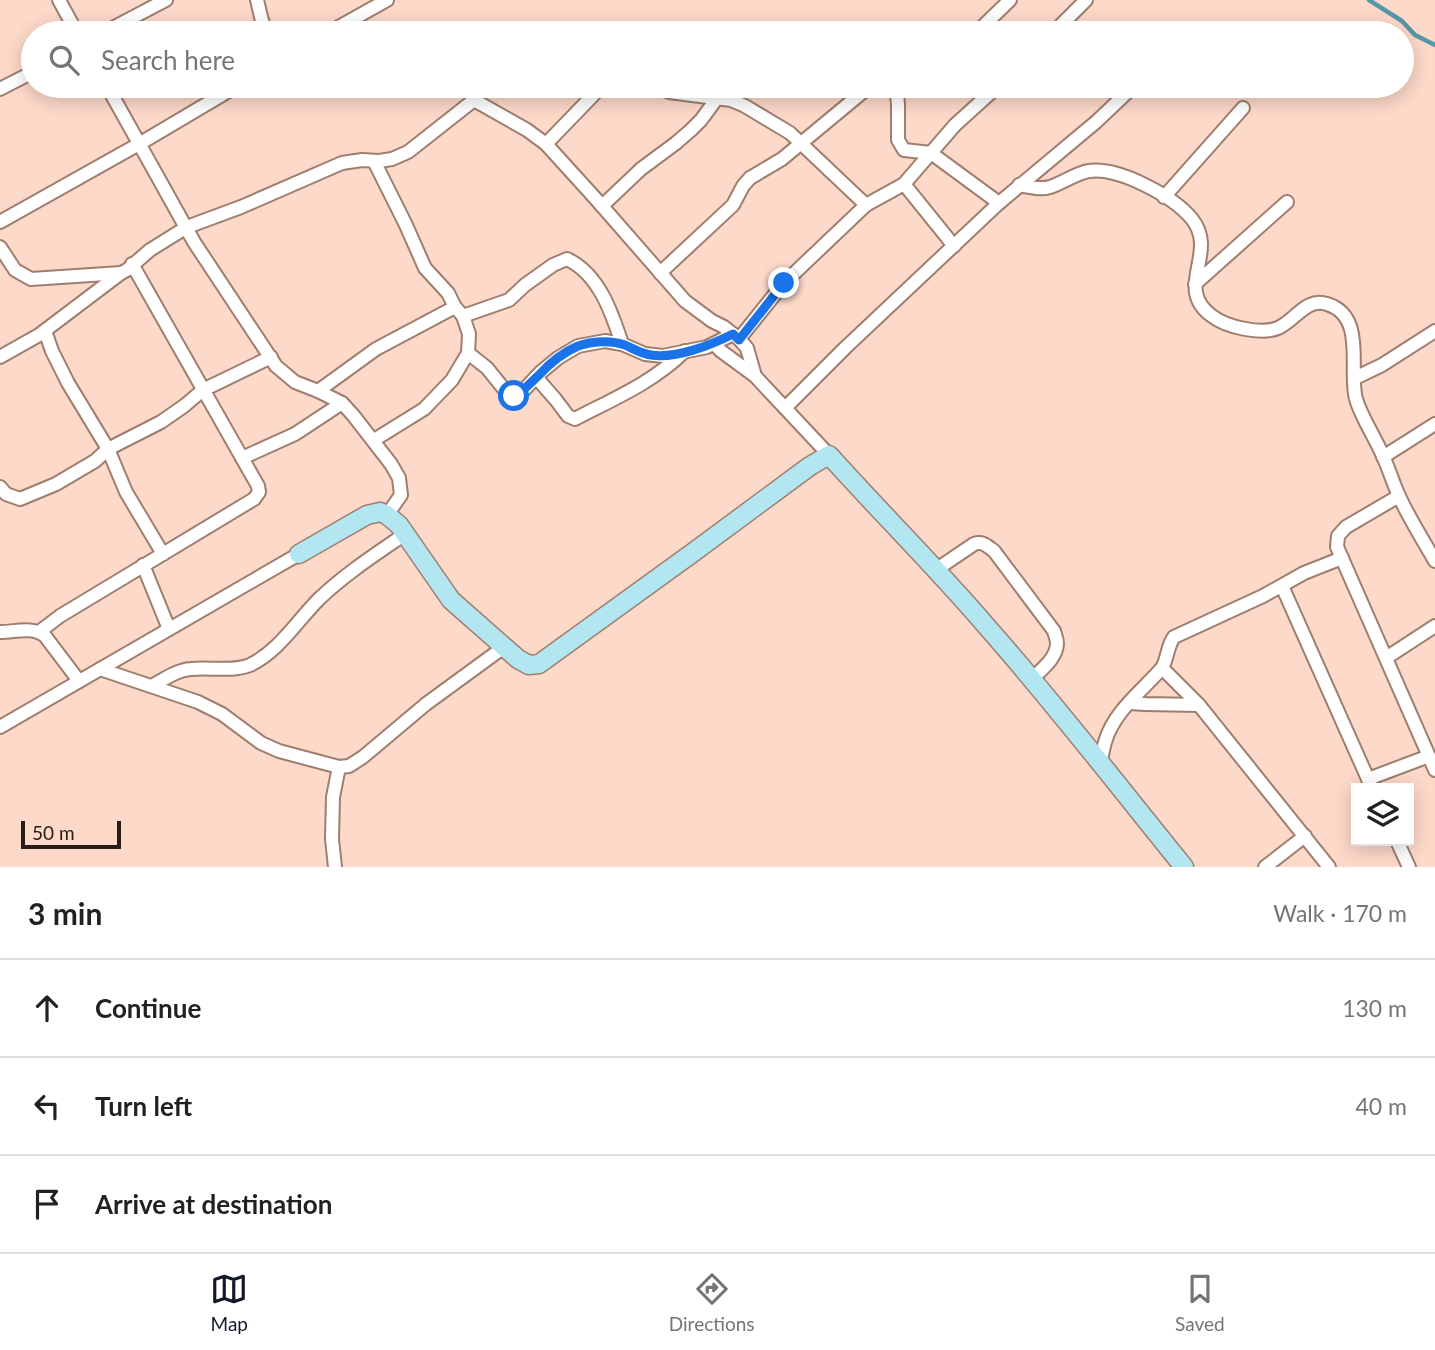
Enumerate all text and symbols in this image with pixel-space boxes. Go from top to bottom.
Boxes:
search box [21,21,1414,98]
icon: search [45,41,83,79]
text: Search here [101,44,235,76]
route end [768,267,799,298]
route start [498,380,529,411]
map controls [1351,783,1414,846]
button: layers [1351,783,1414,846]
scale bar [21,818,121,850]
text: 50 m [32,821,75,844]
text: 3 min [28,895,102,931]
text: Walk · 170 m [1273,899,1407,927]
icon: ahead [28,989,66,1027]
text: Continue [95,992,201,1024]
text: 130 m [1342,994,1407,1022]
icon: left [28,1087,66,1125]
text: Turn left [95,1090,192,1122]
text: 40 m [1356,1092,1407,1120]
icon: arrive [28,1185,66,1223]
text: Arrive at destination [95,1188,332,1220]
tab: Map [210,1270,248,1335]
tab: Directions [669,1270,755,1335]
tab: Saved [1175,1270,1225,1335]

